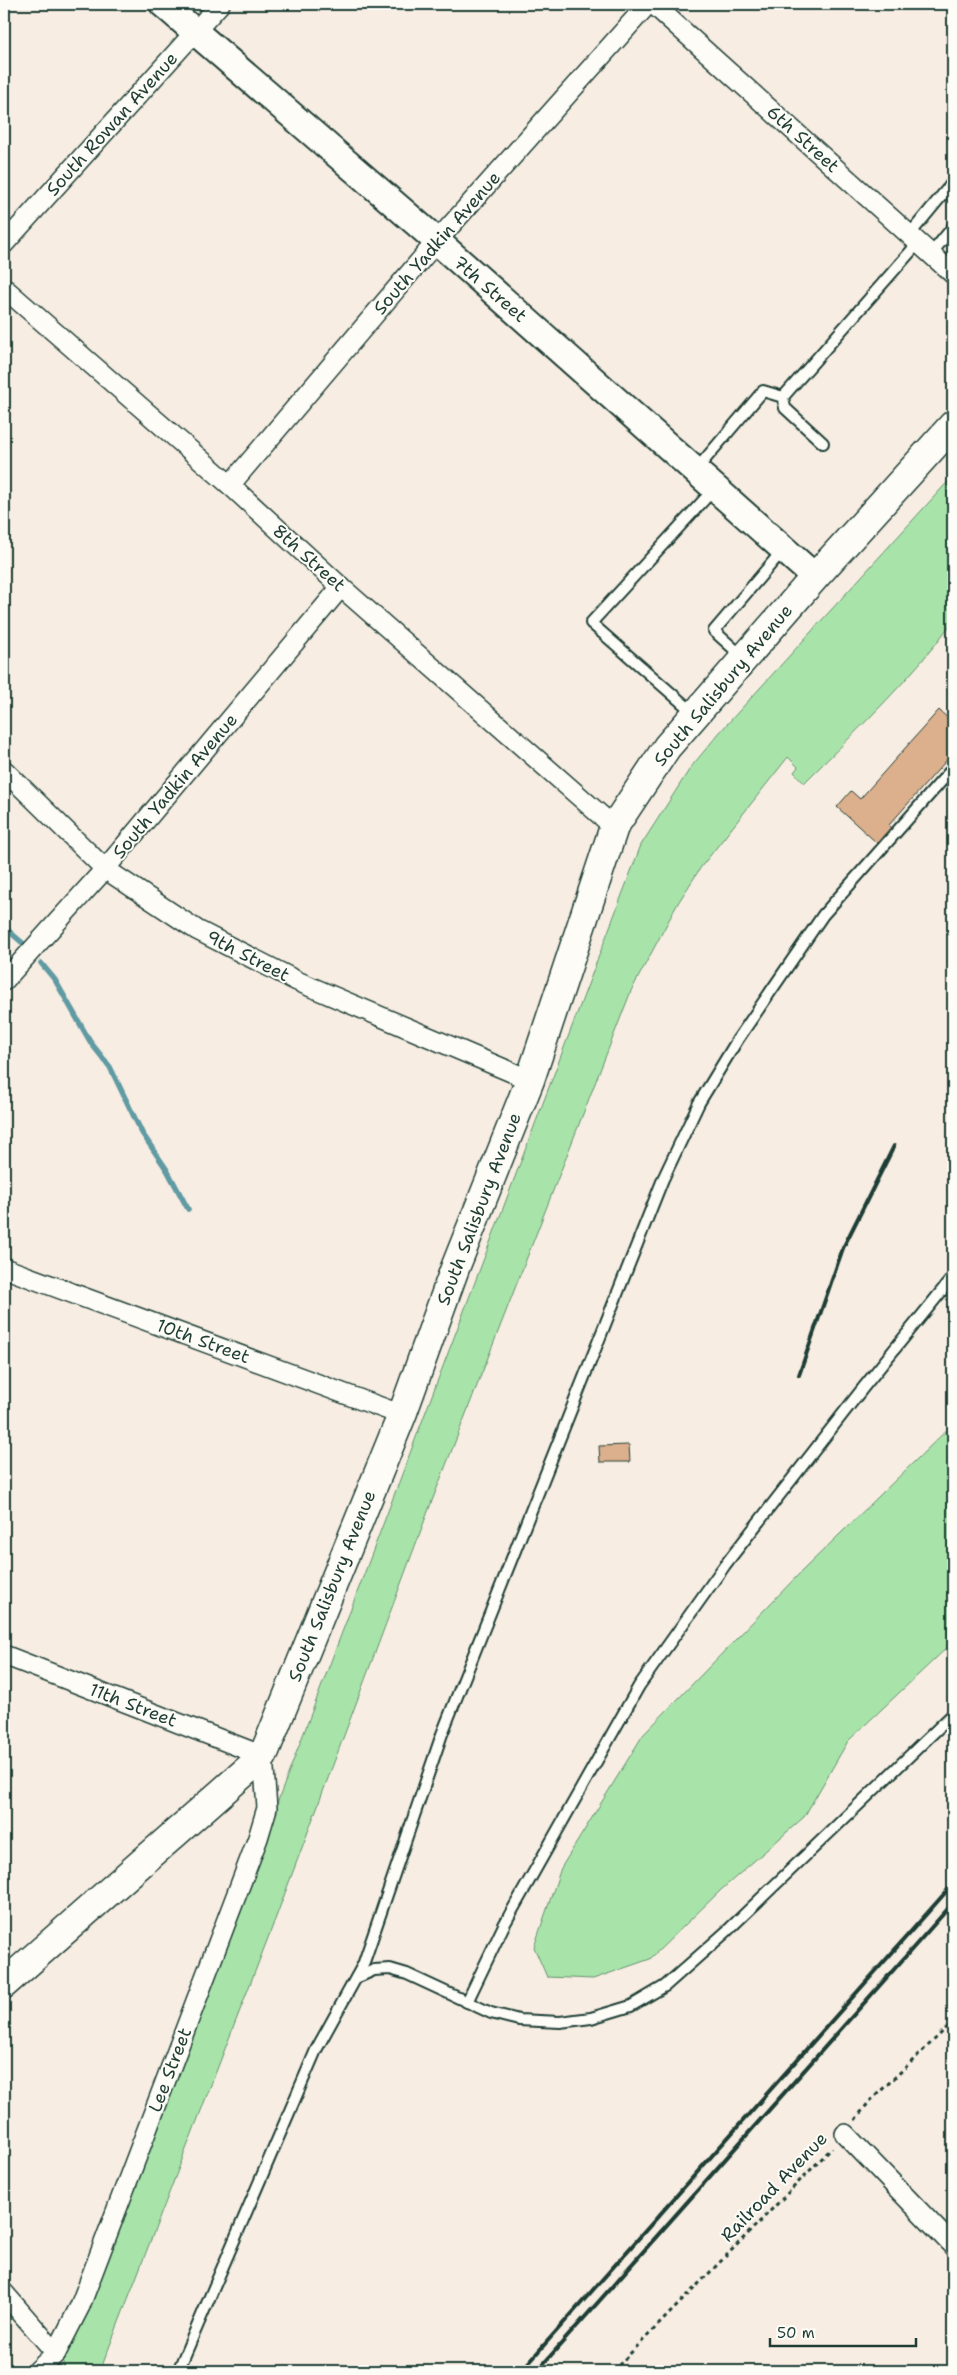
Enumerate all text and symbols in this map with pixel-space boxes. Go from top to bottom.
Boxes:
street label: South Rowan Avenue [41,47,183,201]
street label: 6th Street [761,100,845,178]
street label: South Yadkin Avenue [368,166,506,320]
street label: 7th Street [448,250,532,328]
street label: 8th Street [267,519,351,597]
street label: South Salisbury Avenue [648,599,798,771]
street label: South Yadkin Avenue [107,708,243,864]
street label: 9th Street [202,925,294,987]
street label: South Salisbury Avenue [431,1109,527,1309]
street label: 10th Street [153,1313,253,1369]
street label: South Salisbury Avenue [283,1487,381,1685]
street label: 11th Street [86,1677,180,1733]
street label: Lee Street [143,2024,197,2116]
street label: Railroad Avenue [715,2127,833,2247]
scale bar [770,2315,916,2347]
text: 50 m [777,2323,815,2343]

